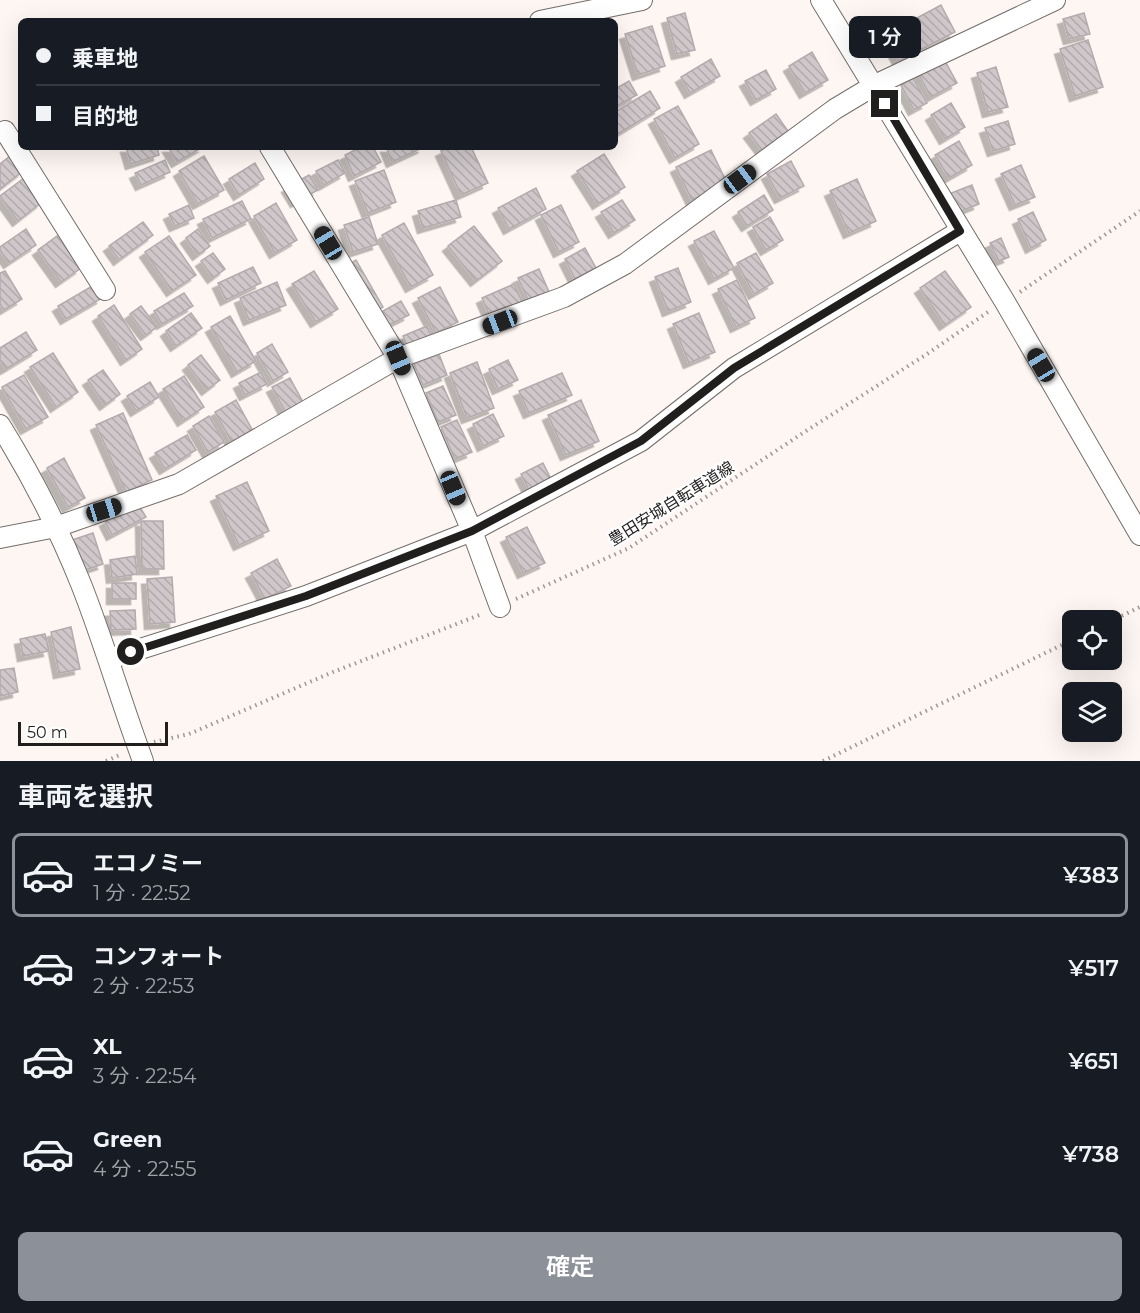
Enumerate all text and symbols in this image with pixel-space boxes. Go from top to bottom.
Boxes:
callout: 1 分 [849,17,921,59]
text: 1 分 [868,25,902,49]
text: 乗車地 [72,45,138,72]
route end [871,90,898,117]
text: 目的地 [72,103,138,130]
car [720,161,760,197]
car [311,223,345,263]
car [480,307,520,337]
car [383,338,413,378]
car [1024,345,1058,385]
street label: 豊田安城自転車道線 [605,457,737,550]
car [438,468,468,508]
car [84,496,124,524]
map controls [1062,610,1122,742]
button: locate [1062,610,1122,670]
route start [117,638,144,665]
button: layers [1062,682,1122,742]
scale bar [18,719,168,746]
text: 50 m [27,723,68,742]
text: 車両を選択 [18,780,153,813]
icon: car [21,848,75,902]
text: エコノミー [93,850,203,877]
text: ¥383 [1063,862,1119,889]
text: 1 分 · 22:52 [93,881,191,905]
icon: car [21,941,75,995]
text: コンフォート [93,943,224,970]
text: ¥517 [1069,955,1119,982]
text: 2 分 · 22:53 [93,974,195,998]
text: XL [93,1033,122,1060]
icon: car [21,1034,75,1088]
text: ¥651 [1068,1048,1119,1075]
text: 3 分 · 22:54 [93,1064,197,1088]
text: Green [93,1126,162,1153]
icon: car [21,1127,75,1181]
text: ¥738 [1062,1141,1119,1168]
text: 4 分 · 22:55 [93,1157,196,1181]
button: 確定 [18,1232,1122,1301]

